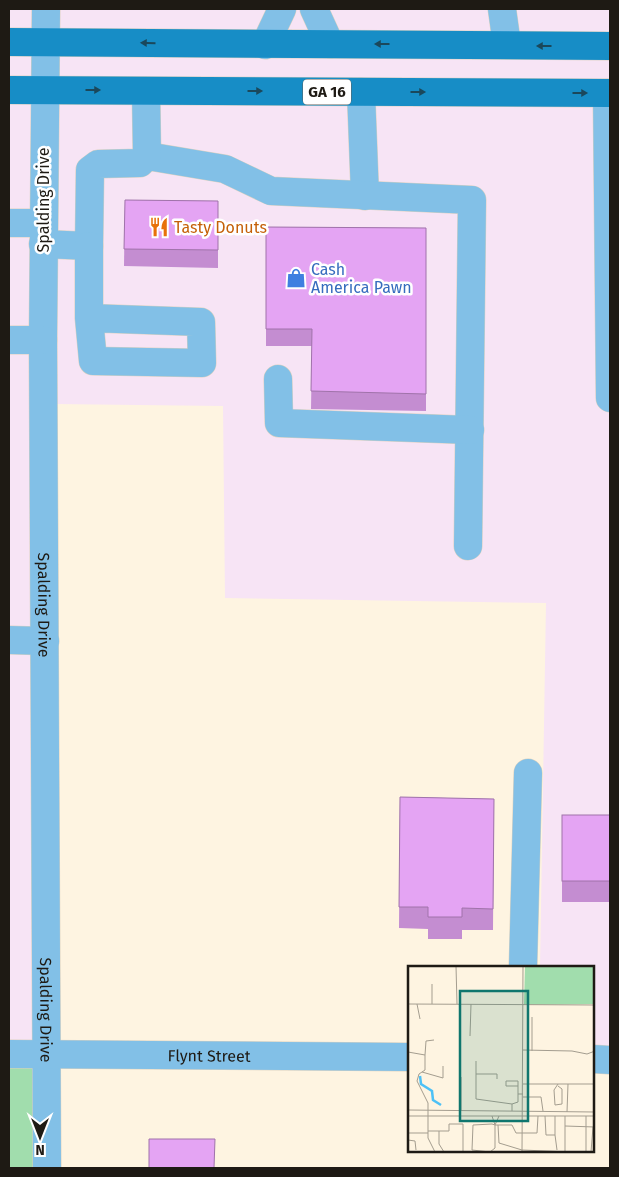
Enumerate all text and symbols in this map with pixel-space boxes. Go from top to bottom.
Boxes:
one-way arrow [140,39,156,47]
one-way arrow [373,40,389,48]
one-way arrow [536,42,552,50]
road number: GA 16 [303,80,351,104]
one-way arrow [85,87,101,95]
one-way arrow [247,87,263,95]
one-way arrow [410,88,426,96]
one-way arrow [572,89,588,97]
street label: Spalding Drive [34,148,53,252]
restaurant icon: Tasty Donuts [148,216,170,238]
place label: Tasty Donuts [174,218,267,237]
place label: Cash America Pawn [311,260,412,297]
shop icon: Cash America Pawn [285,267,307,289]
street label: Spalding Drive [34,553,54,657]
street label: Spalding Drive [36,957,55,1062]
inset map [408,966,594,1152]
street label: Flynt Street [167,1046,251,1066]
north arrow [15,1112,65,1162]
text: N [35,1141,45,1158]

